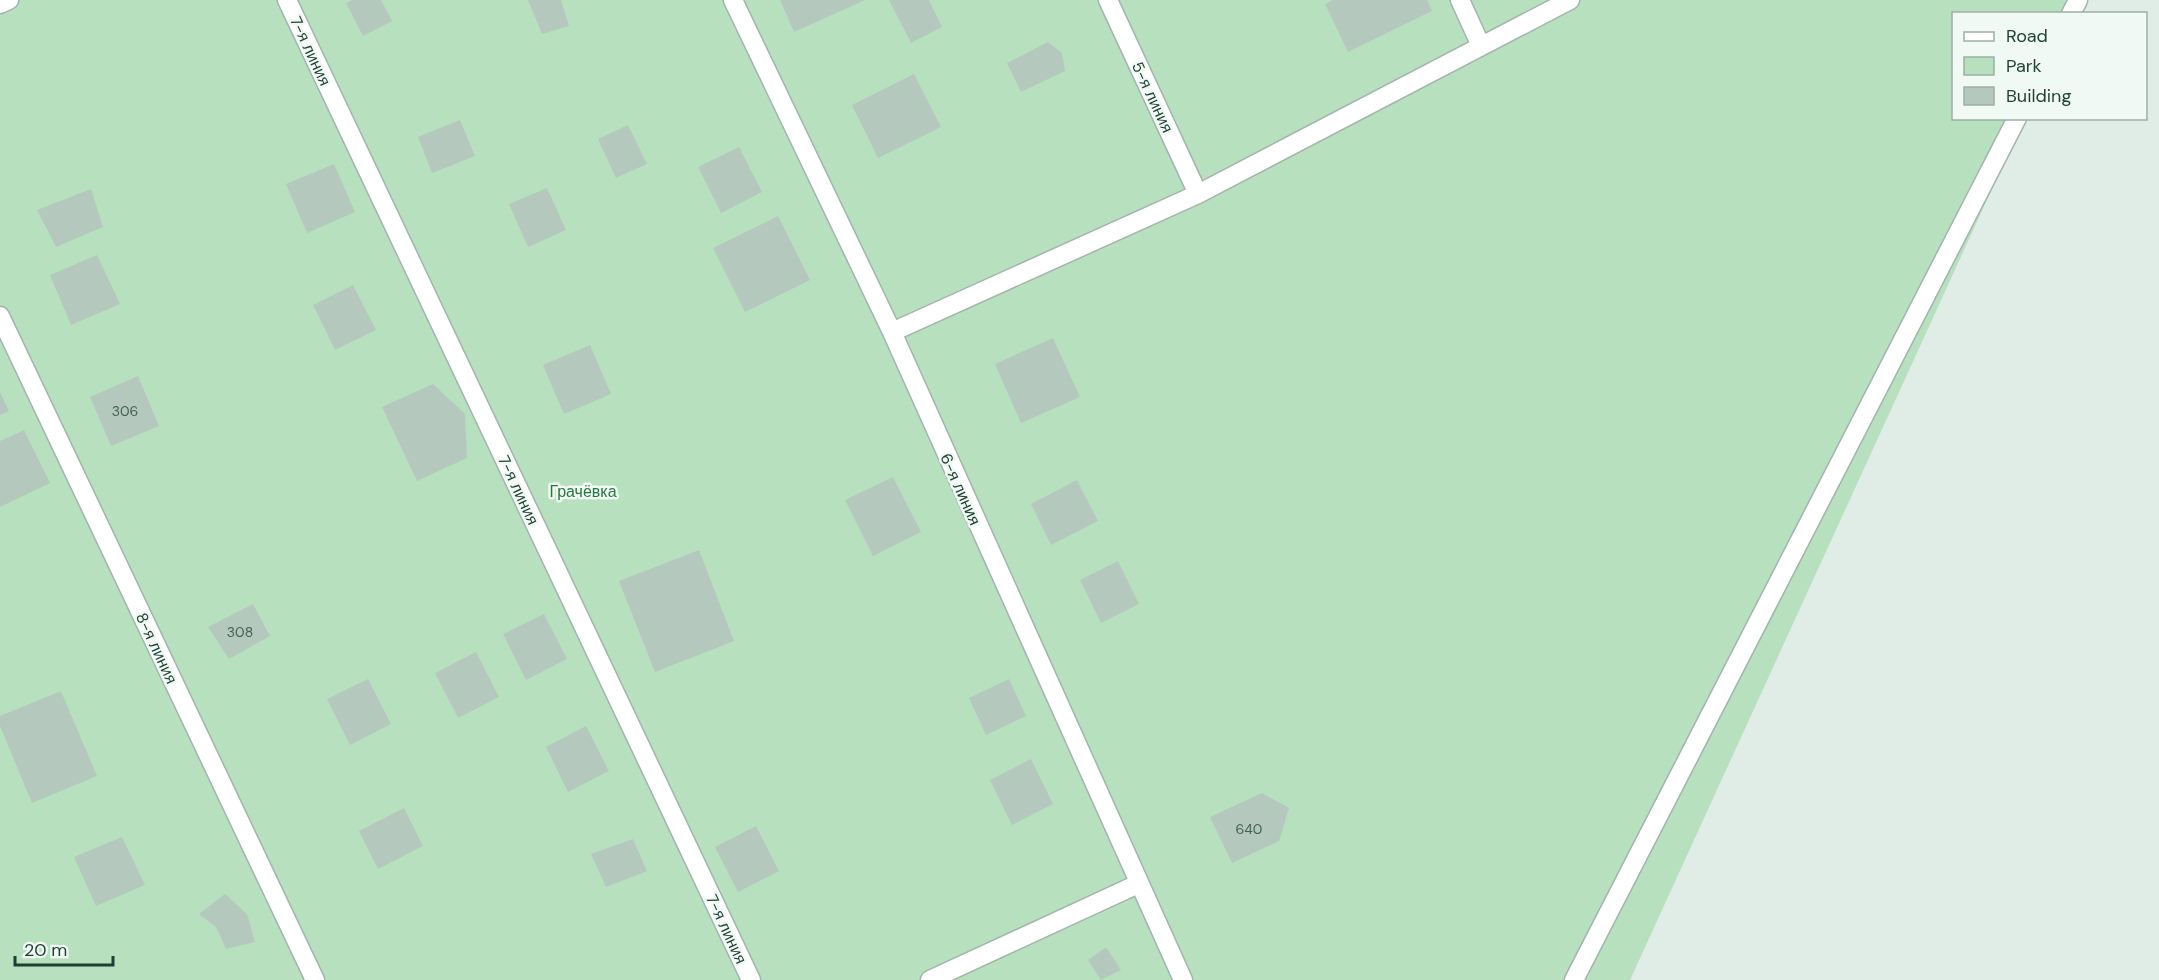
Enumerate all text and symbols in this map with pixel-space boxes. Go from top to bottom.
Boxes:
legend [1952,12,2147,120]
street label: 7-я линия [285,13,336,89]
text: Road [2006,24,2048,48]
text: Park [2006,54,2042,78]
street label: 5-я линия [1127,58,1178,136]
text: Building [2006,84,2071,108]
house number: 306 [112,402,138,420]
street label: 6-я линия [935,450,986,528]
street label: 7-я линия [493,452,544,528]
park label: Грачёвка [549,481,617,502]
street label: 8-я линия [131,609,182,687]
house number: 308 [227,623,253,641]
house number: 640 [1236,820,1262,838]
street label: 7-я линия [701,891,752,967]
scale bar [15,929,112,967]
text: 20 m [24,938,67,962]

